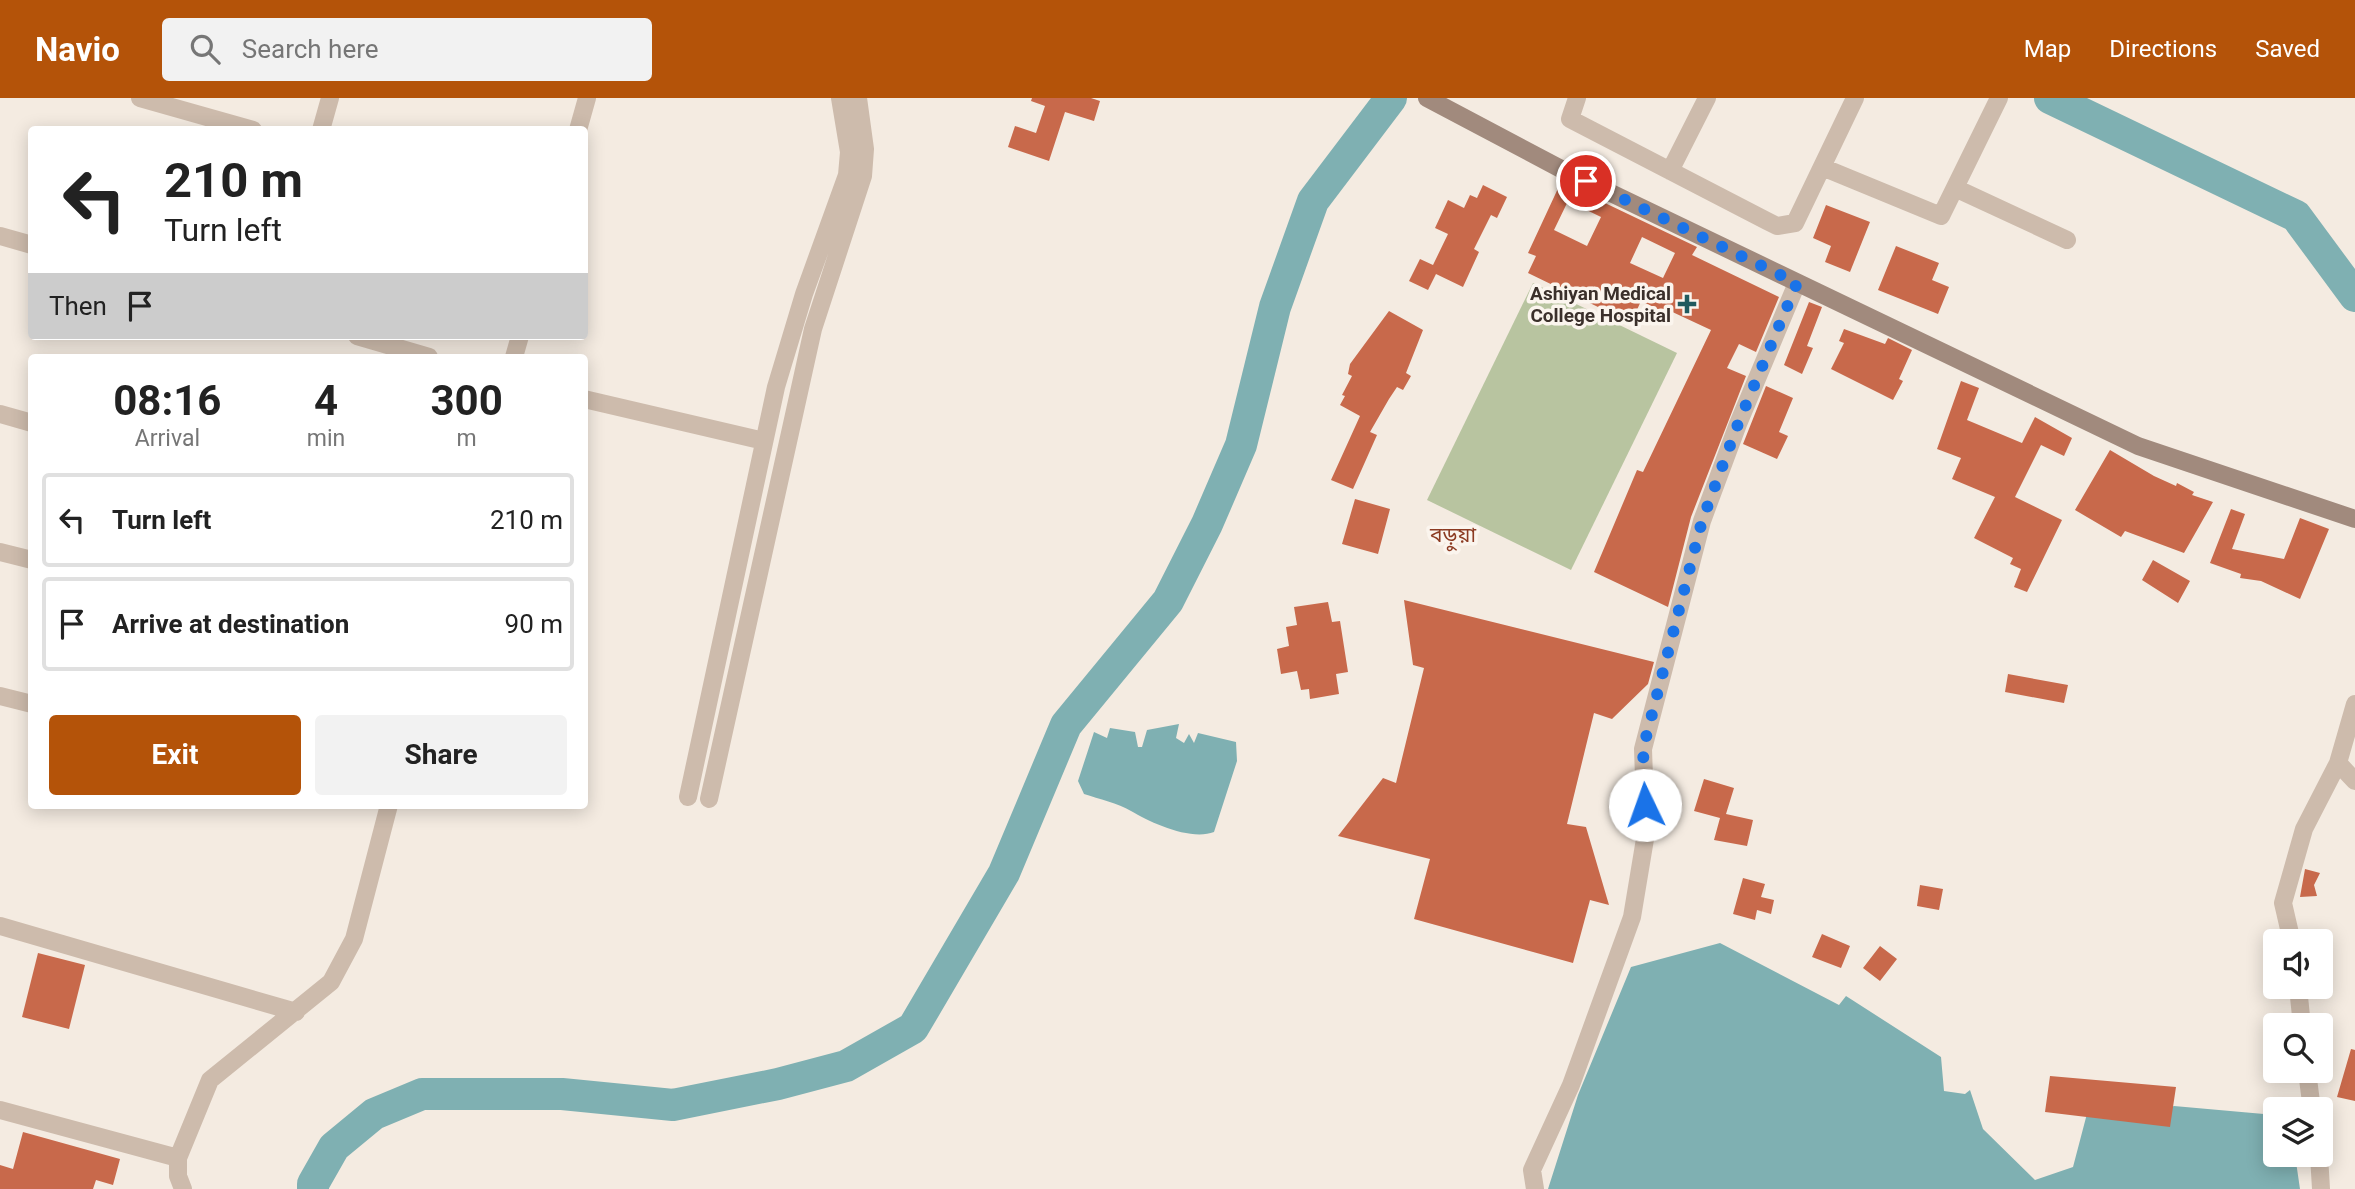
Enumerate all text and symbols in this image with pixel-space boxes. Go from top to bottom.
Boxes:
search box [162,18,652,81]
text: Navio [35,30,120,69]
icon: search [186,30,224,68]
text: Search here [242,34,379,64]
text: Map [2024,35,2071,63]
text: Directions [2109,35,2217,63]
text: Saved [2255,35,2320,63]
pin [1556,151,1616,211]
text: 210 m [164,152,303,209]
icon: left [49,154,140,245]
icon: arrive [1567,162,1605,200]
text: Turn left [164,211,282,249]
place label: Ashiyan Medical College Hospital [1530,282,1671,327]
icon: arrive [121,287,159,325]
text: Then [49,291,107,321]
marker: Ashiyan Medical College Hospital [1677,294,1697,314]
text: 08:16 [113,376,221,425]
text: 4 [314,376,338,425]
text: 300 [430,376,503,425]
text: Arrival [135,425,200,452]
text: min [307,425,345,452]
text: m [457,425,477,452]
icon: left [53,501,91,539]
text: Turn left [112,505,211,535]
text: 210 m [490,505,563,535]
district label: বড়ুয়া [1429,523,1477,552]
icon: arrive [53,605,91,643]
text: Arrive at destination [112,609,349,639]
text: 90 m [505,609,563,639]
button: Exit [49,715,301,795]
button: Share [315,715,567,795]
position arrow [1608,768,1682,842]
map controls [2263,929,2333,1167]
button: sound [2263,929,2333,999]
button: search [2263,1013,2333,1083]
button: layers [2263,1097,2333,1167]

